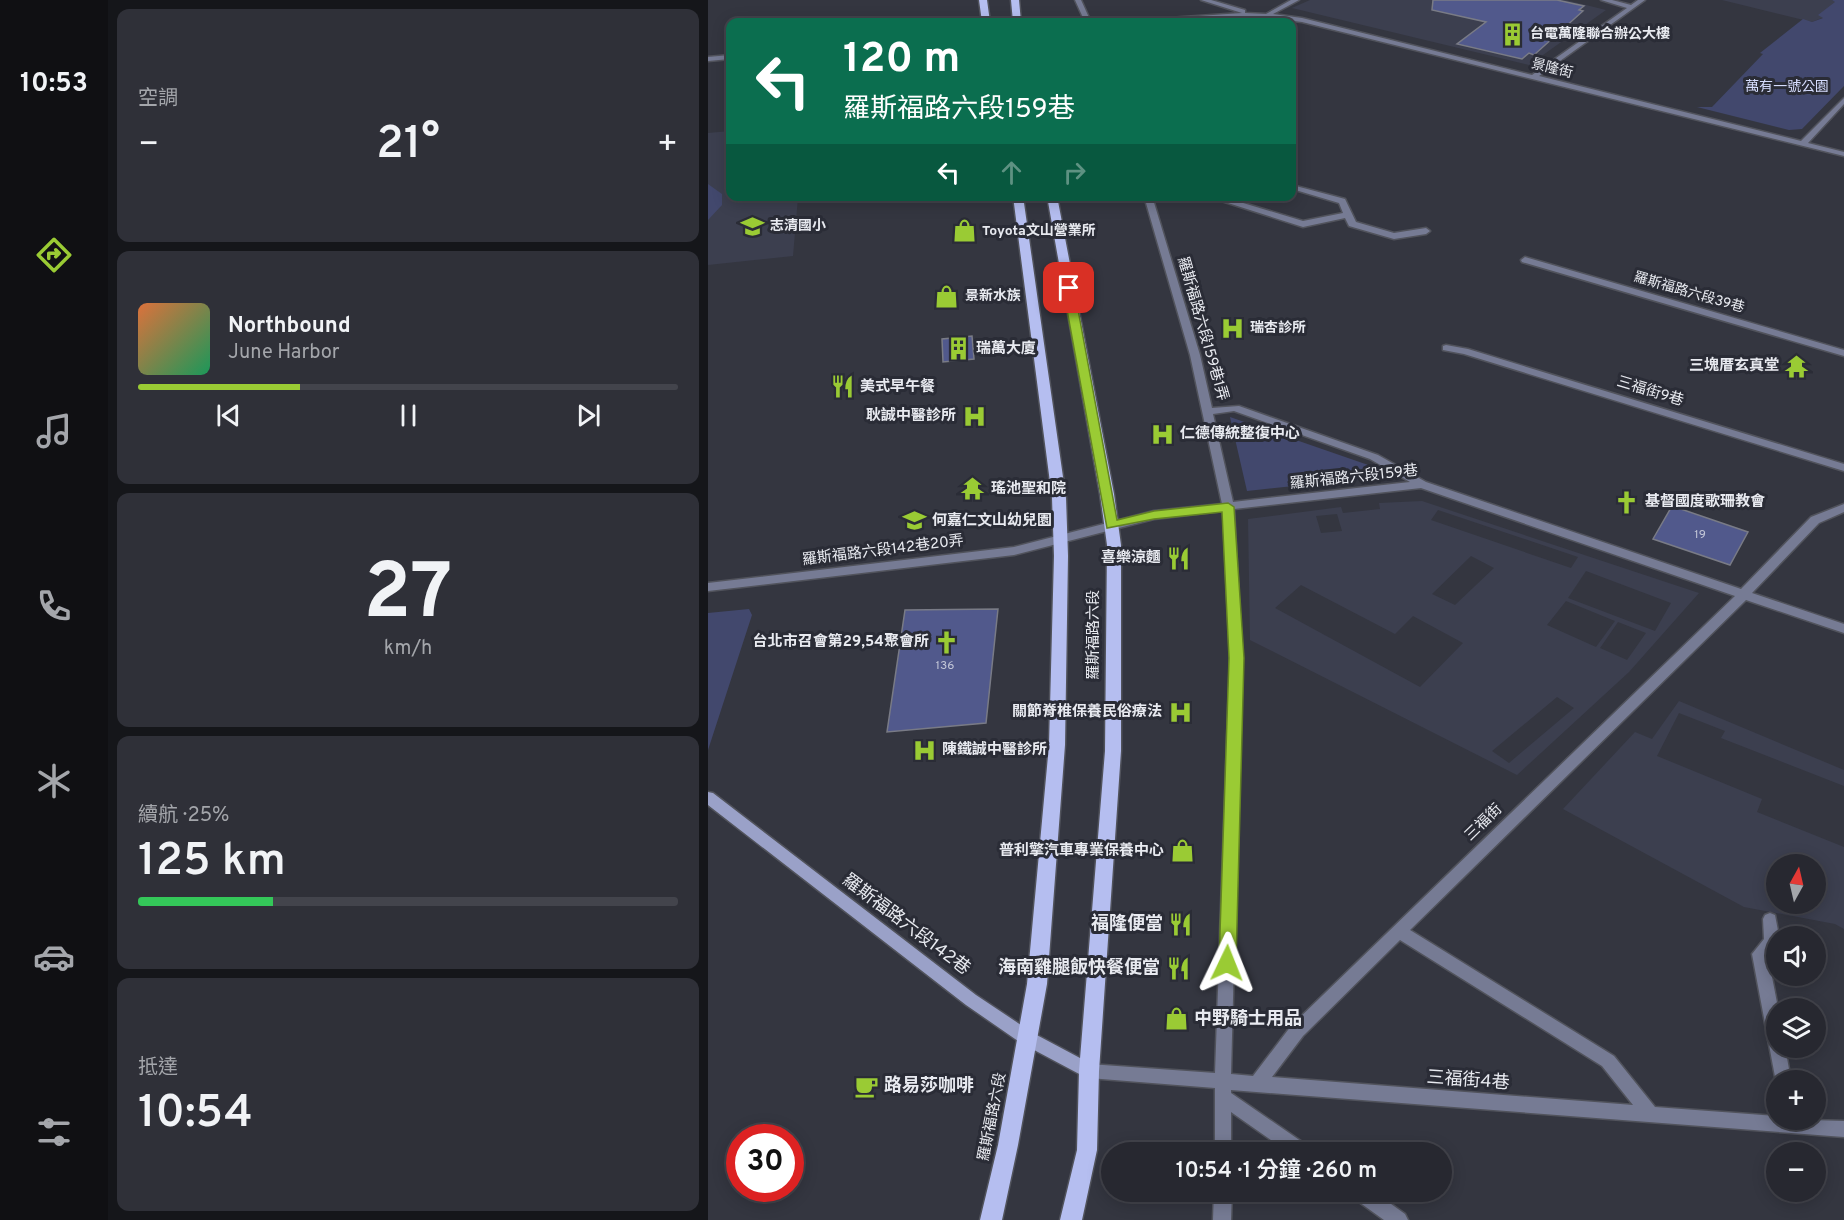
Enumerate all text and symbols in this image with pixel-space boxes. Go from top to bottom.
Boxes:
building icon: 台電萬隆聯合辦公大樓 [1499,21,1525,47]
place label: 台電萬隆聯合辦公大樓 [1530,25,1670,43]
text: 120 m [843,34,960,87]
icon: left [744,42,822,120]
street label: 景隆街 [1530,56,1574,82]
text: 10:53 [20,67,88,101]
park label: 萬有一號公園 [1745,79,1829,96]
text: 空調 [138,86,178,112]
text: 羅斯福路六段159巷 [843,93,1075,127]
text: 21° [376,117,440,174]
text: − [138,125,159,167]
text: + [657,125,678,167]
icon: left [932,156,965,189]
icon: ahead [995,156,1028,189]
icon: right [1058,156,1091,189]
school or university icon: 志清國小 [739,213,765,239]
place label: 志清國小 [770,218,826,235]
shop icon: Toyota文山營業所 [951,218,977,244]
place label: Toyota文山營業所 [982,222,1096,240]
icon: directions [33,234,75,276]
street label: 羅斯福路六段159巷1弄 [1172,255,1232,403]
pin [1043,262,1094,313]
street label: 羅斯福路六段39巷 [1632,269,1746,317]
icon: arrive [1052,271,1085,304]
shop icon: 景新水族 [934,283,960,309]
place label: 景新水族 [965,288,1021,305]
text: Northbound [228,313,351,340]
hospital icon: 瑞杏診所 [1219,315,1245,341]
place label: 瑞杏診所 [1250,320,1306,337]
building icon: 瑞萬大廈 [945,336,971,362]
text: June Harbor [228,340,340,366]
place label: 瑞萬大廈 [976,340,1036,359]
temple icon: 三塊厝玄真堂 [1784,353,1810,379]
place label: 三塊厝玄真堂 [1689,356,1779,376]
street label: 三福街9巷 [1614,373,1686,411]
restaurant icon: 美式早午餐 [829,374,855,400]
place label: 美式早午餐 [860,377,935,397]
icon: previous [212,399,245,432]
icon: pause [392,399,425,432]
icon: next [572,399,605,432]
hospital icon: 耿誠中醫診所 [961,403,987,429]
place label: 耿誠中醫診所 [866,406,956,426]
icon: music [33,410,75,452]
hospital icon: 仁德傳統整復中心 [1149,421,1175,447]
place label: 仁德傳統整復中心 [1180,424,1300,444]
street label: 羅斯福路六段159巷 [1289,462,1419,494]
temple icon: 瑤池聖和院 [960,476,986,502]
place label: 瑤池聖和院 [991,480,1066,499]
church icon: 基督國度歌珊教會 [1614,489,1640,515]
place label: 基督國度歌珊教會 [1645,492,1765,512]
school or university icon: 何嘉仁文山幼兒園 [901,508,927,534]
place label: 何嘉仁文山幼兒園 [932,511,1052,531]
house number: 19 [1694,527,1706,543]
street label: 羅斯福路六段142巷20弄 [801,532,965,570]
restaurant icon: 喜樂涼麵 [1166,545,1192,571]
text: 27 [364,547,452,646]
place label: 喜樂涼麵 [1101,549,1161,568]
icon: phone [33,585,75,627]
street label: 羅斯福路六段 [1085,590,1104,680]
church icon: 台北市召會第29,54聚會所 [934,629,960,655]
place label: 台北市召會第29,54聚會所 [753,632,929,652]
text: km/h [384,636,432,662]
house number: 136 [936,658,954,674]
hospital icon: 關節脊椎保養民俗療法 [1167,699,1193,725]
place label: 關節脊椎保養民俗療法 [1012,702,1162,722]
hospital icon: 陳鐵誠中醫診所 [911,737,937,763]
place label: 陳鐵誠中醫診所 [942,740,1047,760]
icon: climate [33,760,75,802]
street label: 三福街 [1461,801,1507,845]
text: 續航 · 25% [138,803,229,829]
text: 125 km [138,834,286,891]
shop icon: 普利擎汽車專業保養中心 [1169,838,1195,864]
place label: 普利擎汽車專業保養中心 [999,841,1164,861]
north arrow [1766,854,1826,914]
map controls [1766,854,1826,1202]
street label: 羅斯福路六段142巷 [837,869,975,981]
restaurant icon: 福隆便當 [1168,911,1194,937]
place label: 福隆便當 [1091,913,1163,936]
button: sound [1766,926,1826,986]
position arrow [1195,931,1259,995]
icon: car [33,936,75,978]
restaurant icon: 海南雞腿飯快餐便當 [1165,955,1191,981]
place label: 海南雞腿飯快餐便當 [998,956,1160,980]
button: layers [1766,998,1826,1058]
shop icon: 中野騎士用品 [1163,1006,1189,1032]
place label: 中野騎士用品 [1194,1008,1302,1031]
text: 抵達 [138,1055,178,1081]
street label: 三福街4巷 [1426,1067,1510,1095]
button: + [1766,1070,1826,1130]
street label: 羅斯福路六段 [975,1071,1011,1163]
cafe icon: 路易莎咖啡 [853,1073,879,1099]
place label: 路易莎咖啡 [884,1075,974,1098]
text: 10:54 [138,1086,253,1143]
icon: filters [33,1111,75,1153]
speed limit sign: 30 [726,1124,804,1202]
button: − [1766,1142,1826,1202]
text: 10:54 · 1 分鐘 · 260 m [1176,1158,1377,1185]

